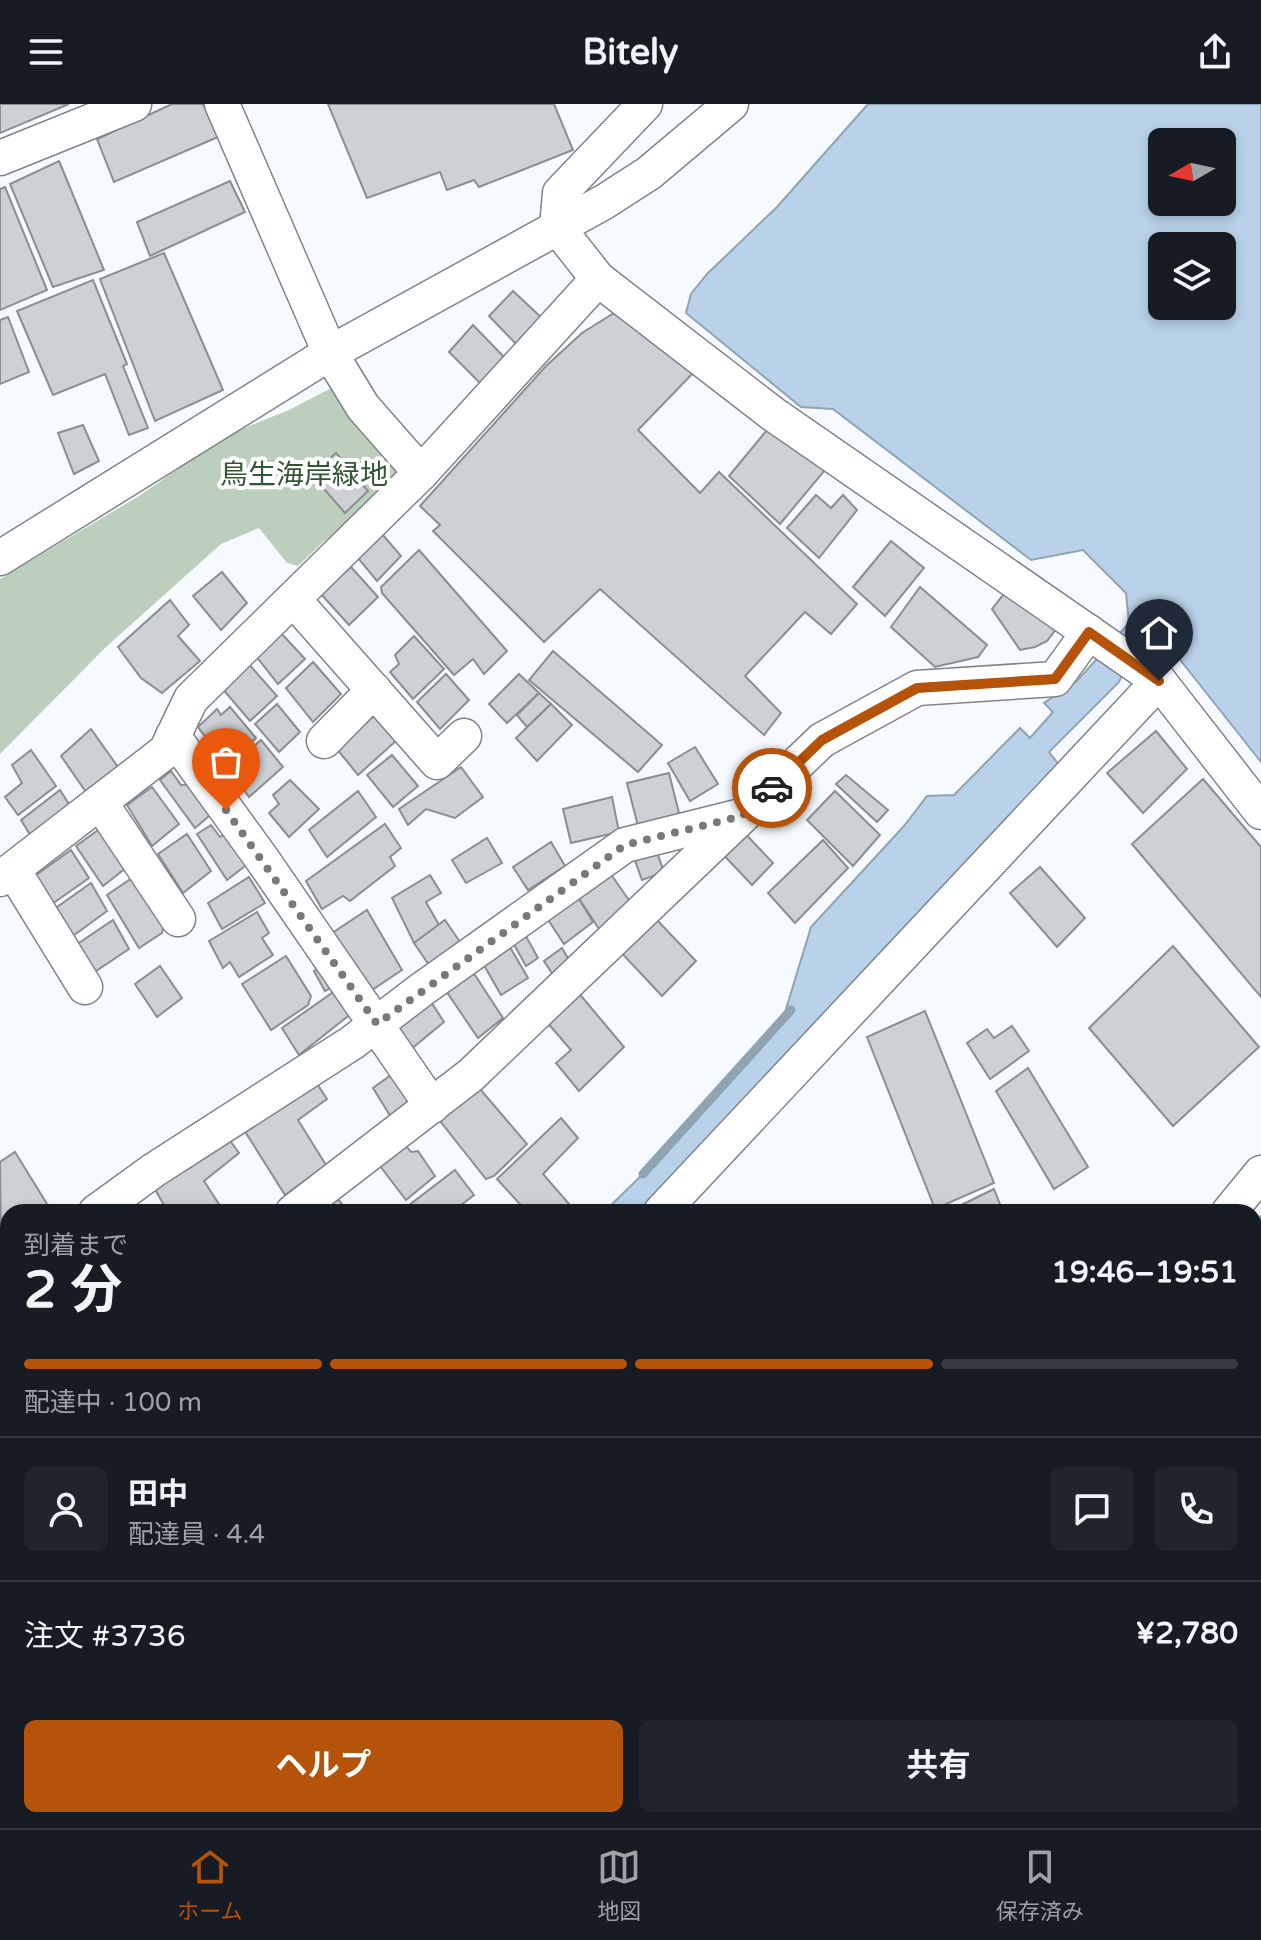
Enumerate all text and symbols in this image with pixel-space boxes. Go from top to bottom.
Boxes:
icon: menu [24,30,68,74]
icon: share [1193,30,1237,74]
text: Bitely [583,31,678,74]
north arrow [1148,128,1236,216]
map controls [1148,128,1236,320]
button: layers [1148,232,1236,320]
park label: 鳥生海岸緑地 [220,458,388,492]
pin [1125,599,1193,681]
icon: home [1137,611,1181,655]
pin [192,728,260,810]
icon: bag [204,740,248,784]
courier [732,748,812,828]
icon: car [750,766,794,810]
text: 到着まで [24,1230,128,1261]
text: 19:46–19:51 [1051,1254,1238,1291]
text: 2 分 [24,1259,122,1322]
text: 配達中 · 100 m [24,1387,202,1418]
button: person [24,1467,108,1551]
button: chat [1050,1467,1134,1551]
button: phone [1154,1467,1238,1551]
text: 田中 [128,1476,188,1513]
text: 配達員 · 4.4 [128,1519,265,1550]
text: ¥2,780 [1135,1615,1238,1652]
text: 注文 #3736 [24,1618,186,1655]
button: ヘルプ [24,1720,623,1812]
button: 共有 [639,1720,1238,1812]
tab: ホーム [177,1845,243,1925]
tab: 地図 [597,1845,641,1925]
tab: 保存済み [996,1845,1084,1925]

